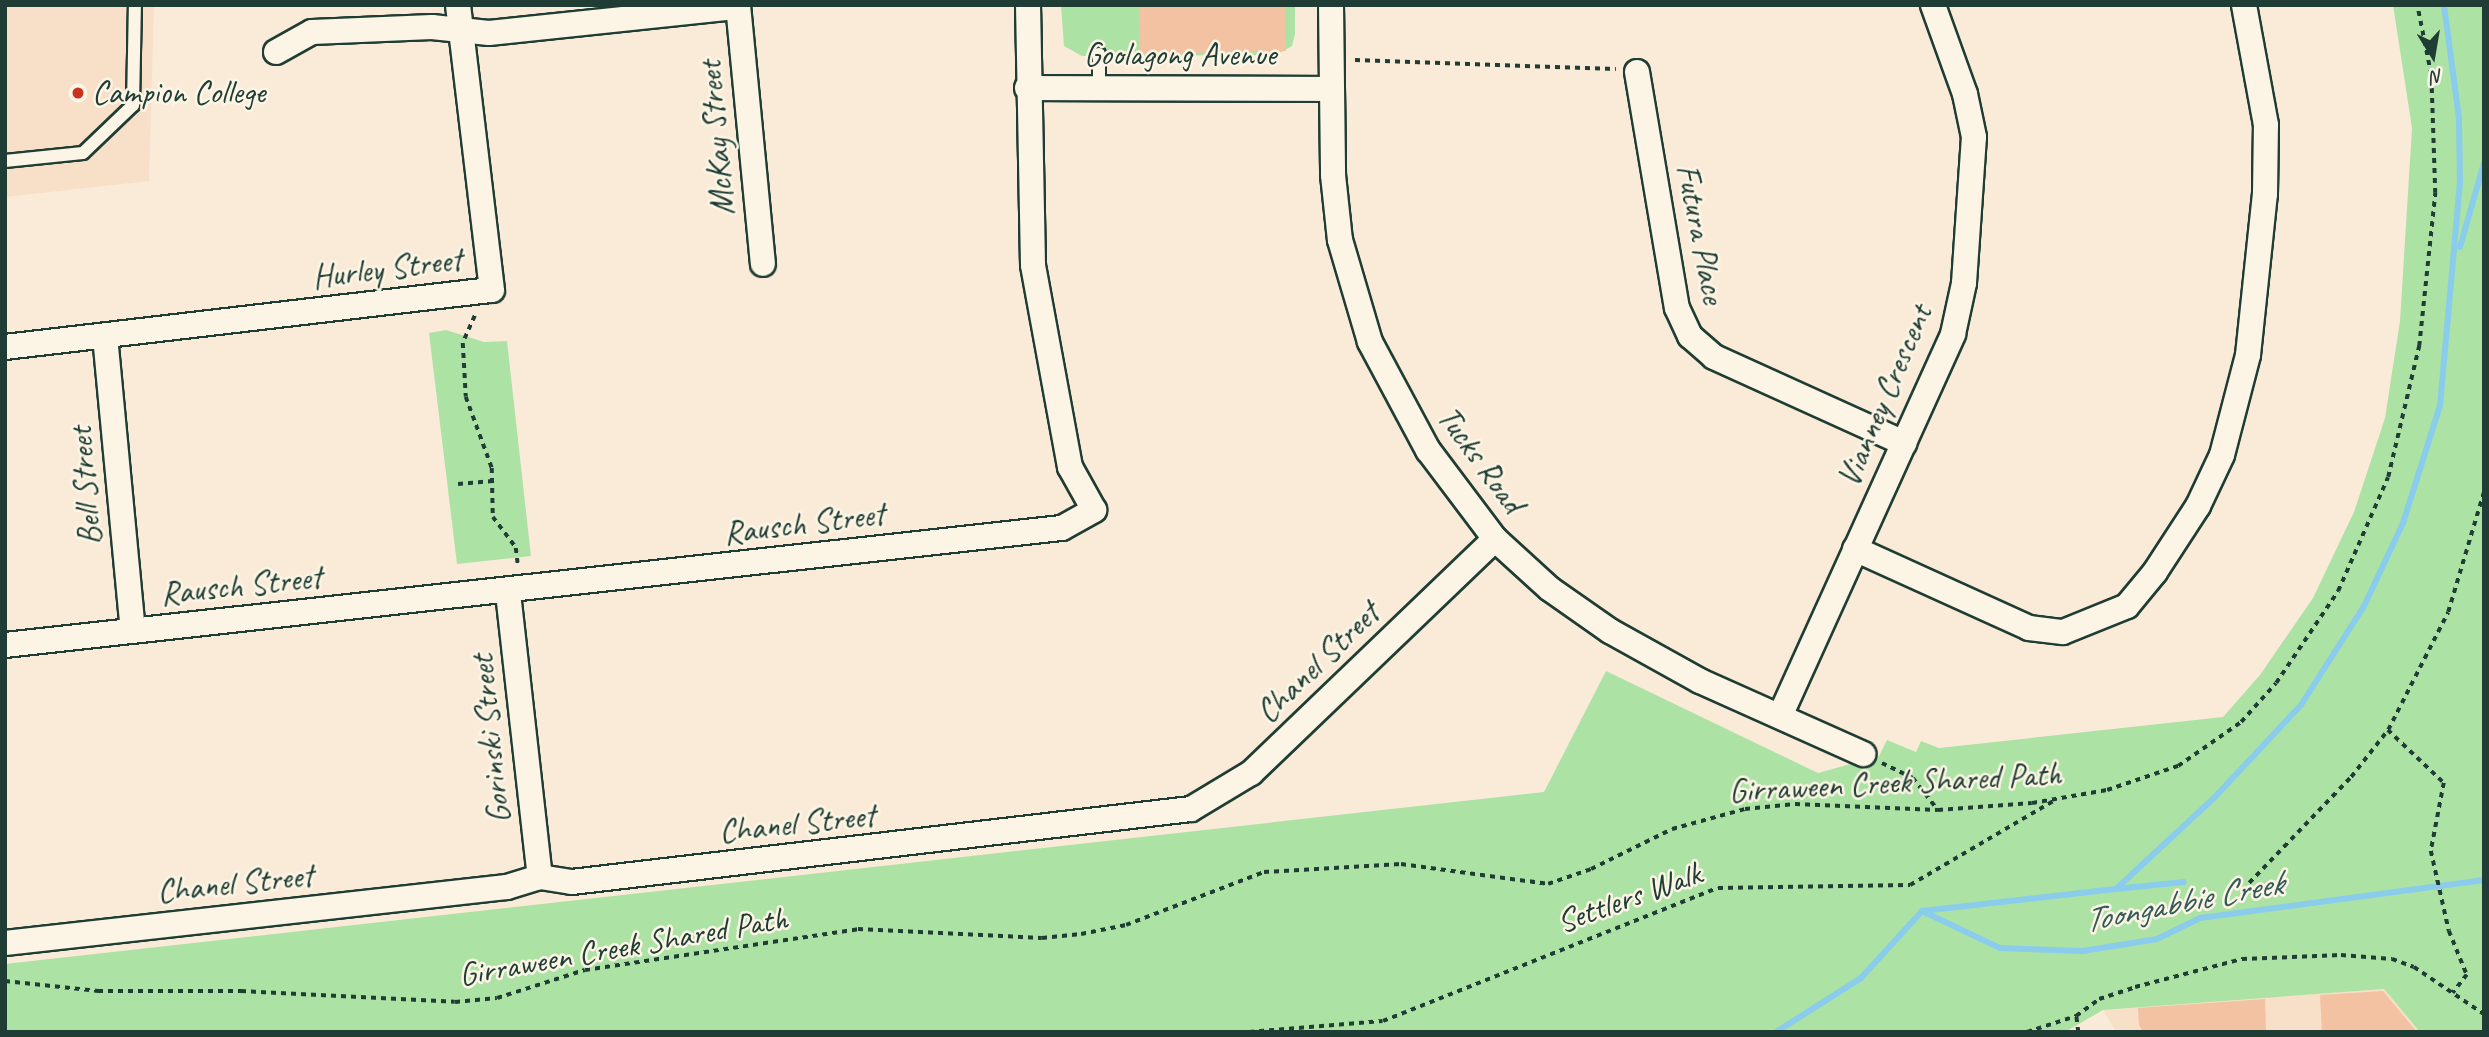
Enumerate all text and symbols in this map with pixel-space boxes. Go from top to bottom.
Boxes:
north arrow [2398,21,2468,91]
street label: Goolagong Avenue [1084,35,1276,75]
street label: McKay Street [690,58,744,218]
text: N [2429,64,2445,90]
place label: Campion College [92,73,265,113]
marker: Campion College [70,85,86,101]
street label: Futura Place [1667,161,1733,307]
street label: Hurley Street [310,240,464,298]
street label: Vianney Crescent [1829,299,1941,493]
street label: Tucks Road [1428,399,1532,521]
street label: Bell Street [61,425,111,547]
street label: Rausch Street [721,494,887,554]
street label: Rausch Street [159,558,323,614]
street label: Chanel Street [1248,594,1388,732]
street label: Gorinski Street [462,652,520,826]
street label: Girraween Creek Shared Path [1727,754,2063,812]
street label: Chanel Street [717,796,877,852]
street label: Settlers Walk [1551,854,1707,942]
street label: Chanel Street [155,856,315,912]
water label: Toongabbie Creek [2080,862,2286,942]
street label: Girraween Creek Shared Path [455,898,791,996]

